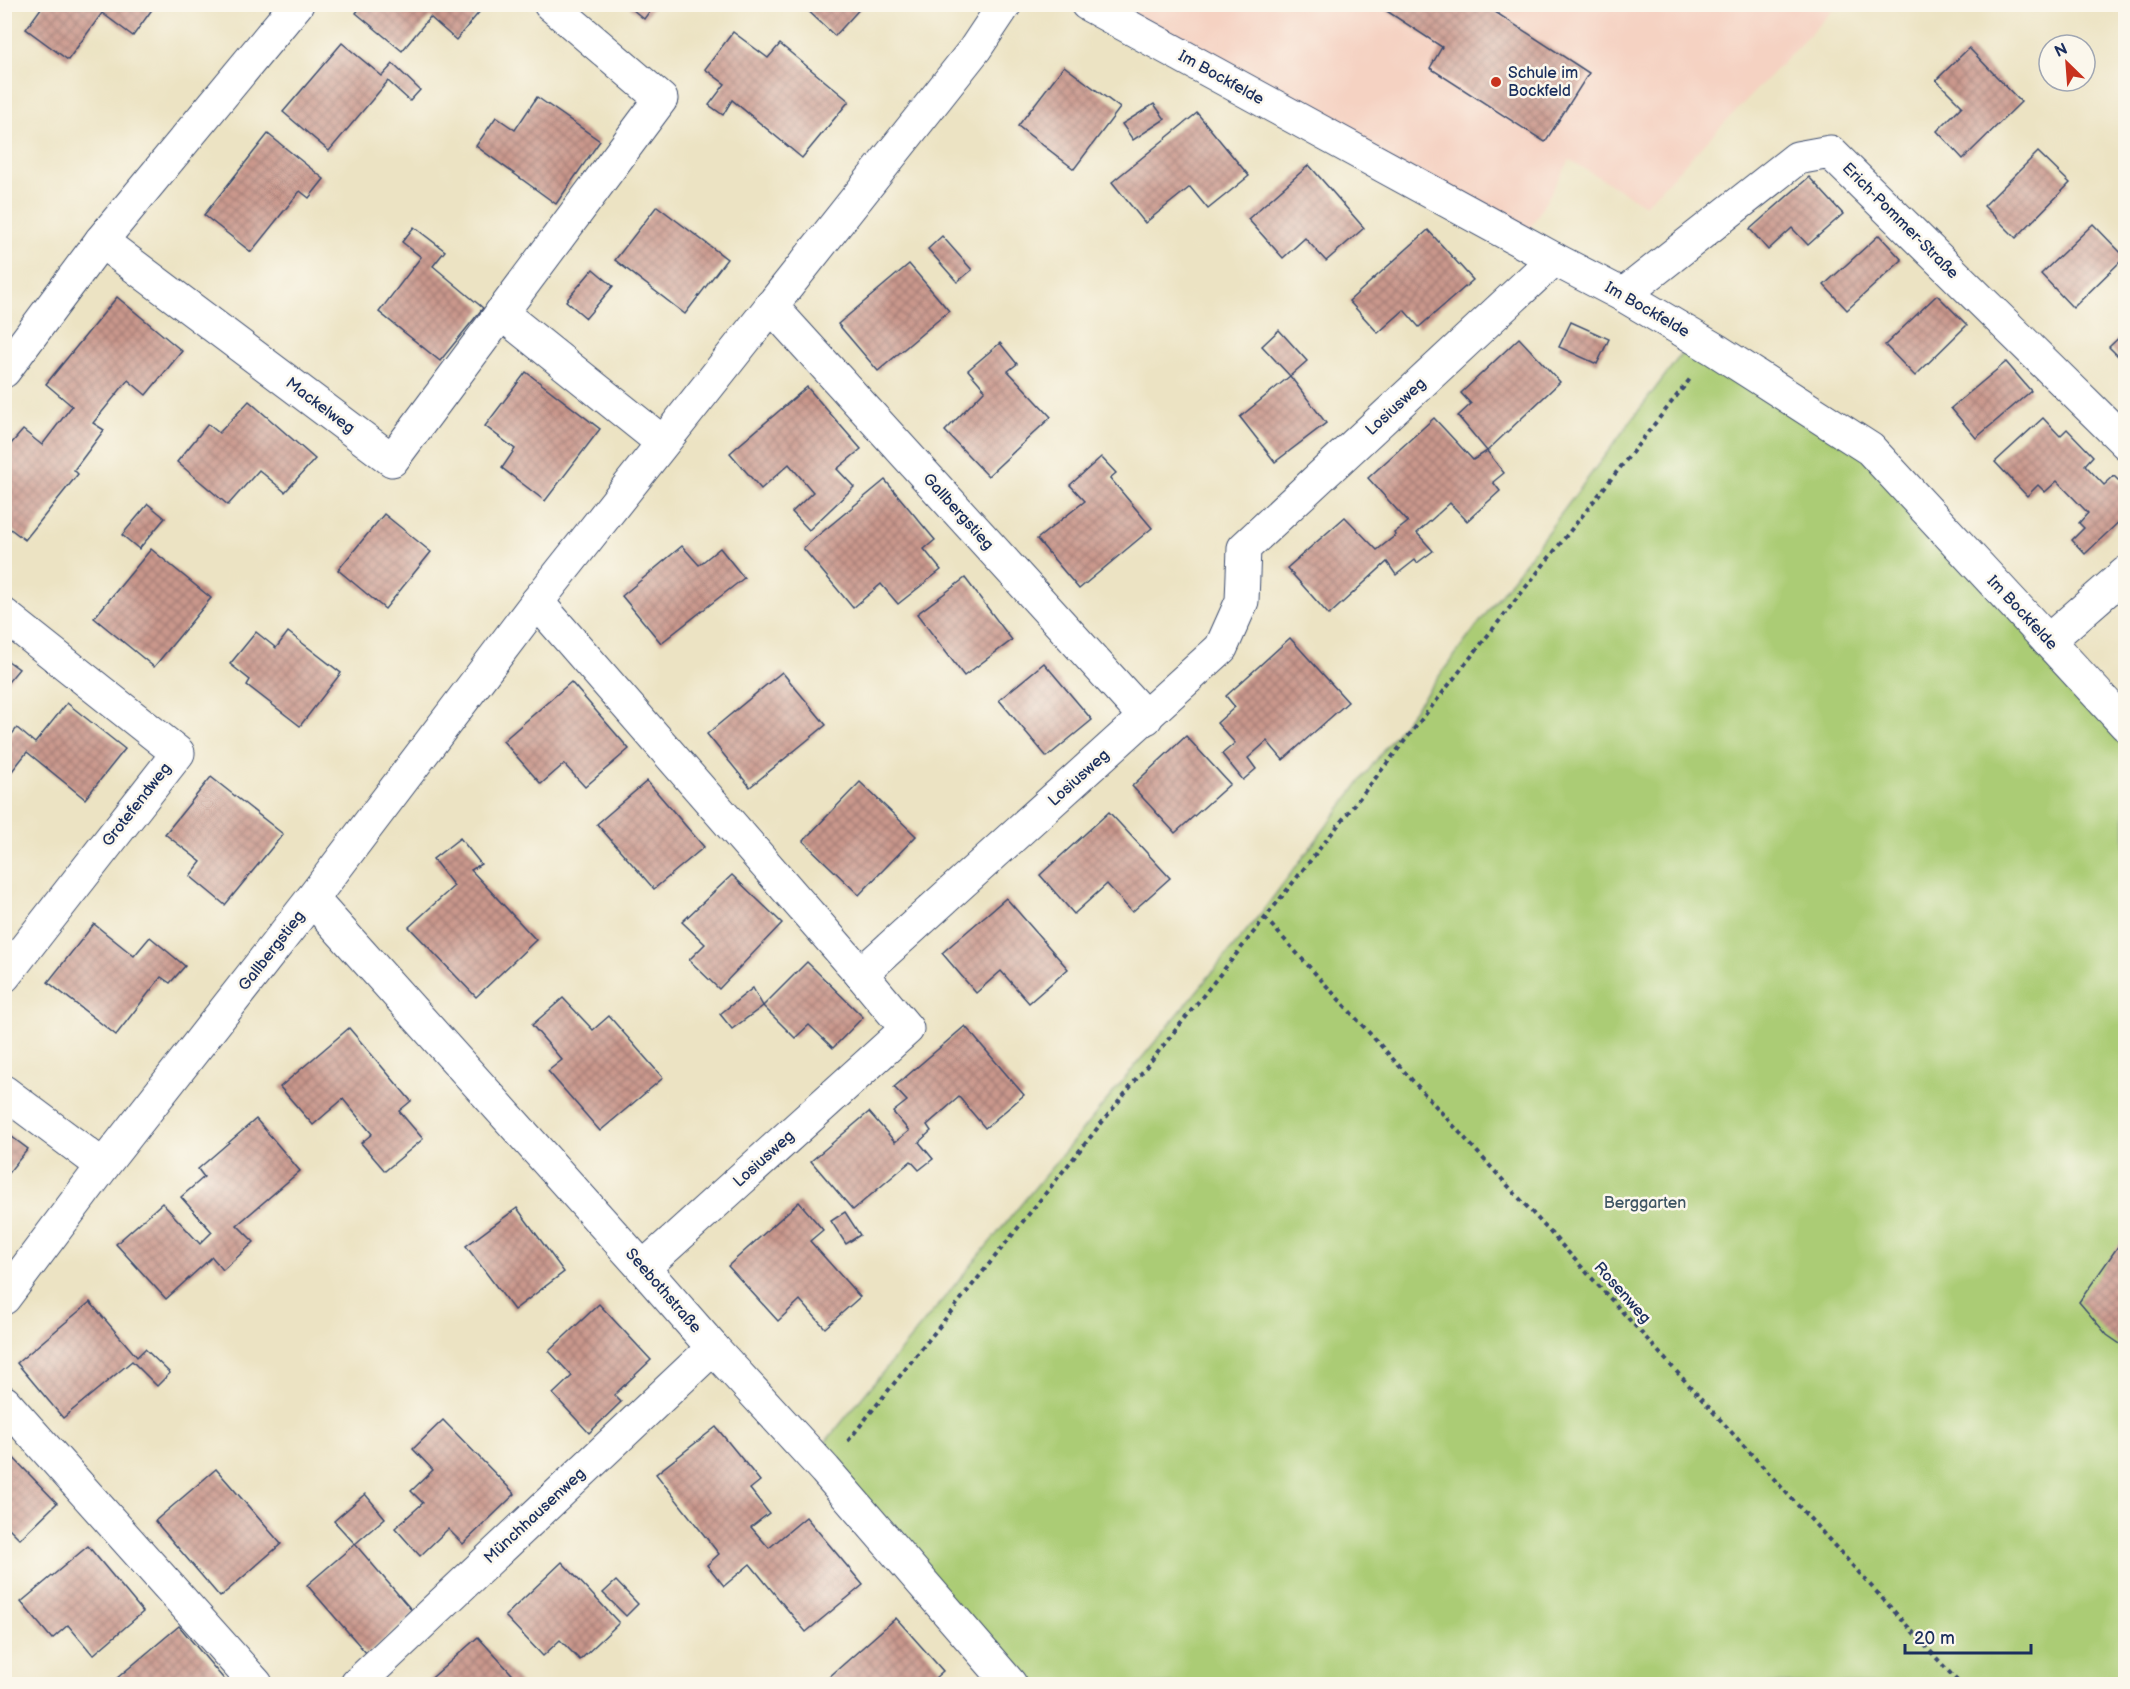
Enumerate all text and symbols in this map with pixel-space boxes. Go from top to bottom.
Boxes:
north arrow [2037,33,2097,93]
text: N [2052,40,2071,62]
street label: Im Bockfelde [1175,47,1268,110]
place label: Schule im Bockfeld [1508,64,1578,101]
marker: Schule im Bockfeld [1489,75,1503,89]
street label: Erich-Pommer-Straße [1838,159,1962,283]
street label: Im Bockfelde [1601,278,1693,342]
street label: Mackelweg [282,374,358,438]
street label: Losiusweg [1362,374,1430,440]
street label: Gallbergstieg [919,470,997,554]
street label: Im Bockfelde [1983,572,2062,655]
street label: Losiusweg [1045,746,1113,810]
street label: Grotefendweg [98,759,176,851]
street label: Gallbergstieg [235,907,309,995]
street label: Losiusweg [730,1127,798,1191]
park label: Berggarten [1604,1194,1686,1213]
street label: Seebothstraße [621,1245,705,1338]
street label: Rosenweg [1589,1258,1655,1328]
street label: Münchhausenweg [480,1464,590,1568]
scale bar [1905,1617,2031,1655]
text: 20 m [1914,1628,1955,1649]

